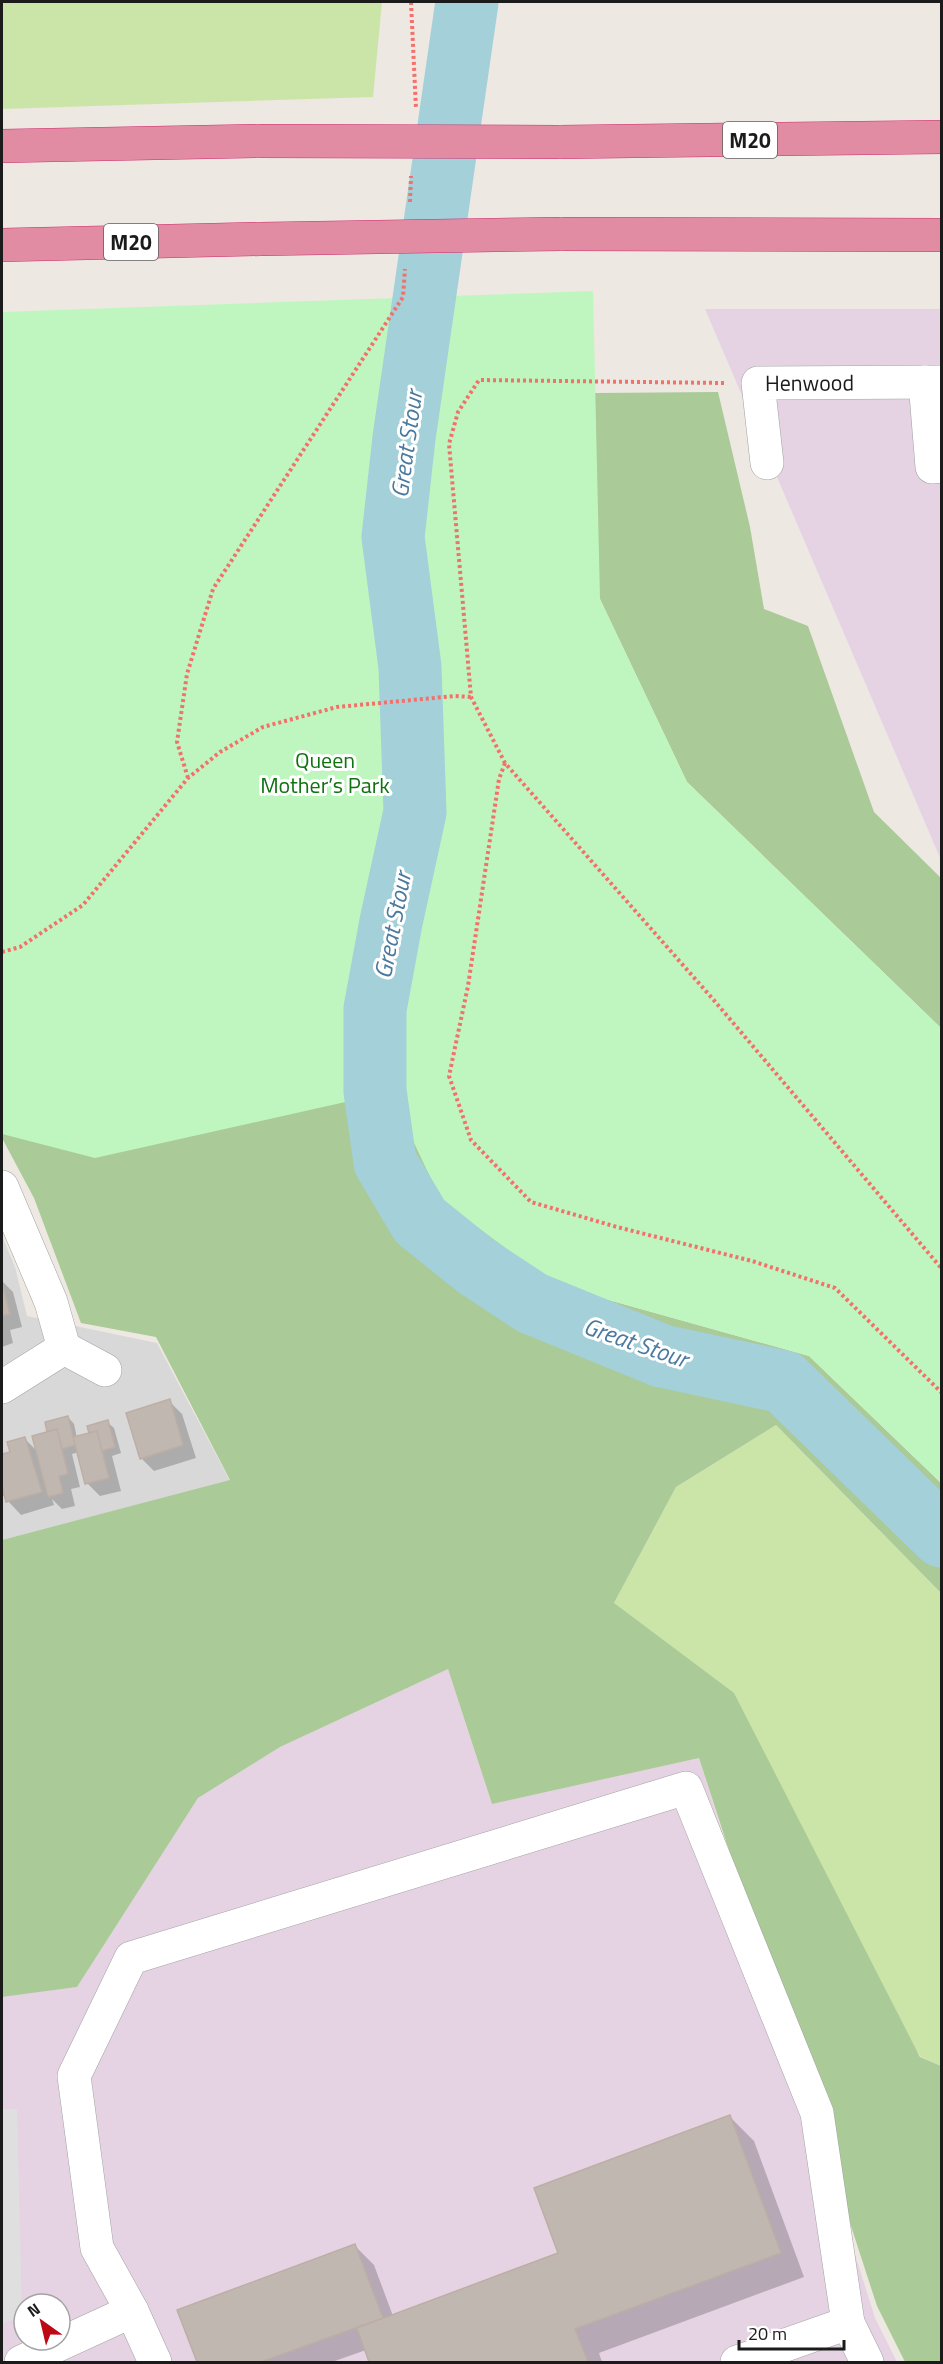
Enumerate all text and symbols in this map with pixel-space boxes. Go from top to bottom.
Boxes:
road number: M20 [723,122,777,158]
road number: M20 [104,224,158,260]
street label: Henwood [765,365,854,400]
water label: Great Stour [381,385,432,500]
park label: Queen Mother’s Park [260,743,390,802]
water label: Great Stour [364,865,421,981]
water label: Great Stour [579,1307,696,1378]
north arrow [12,2292,72,2352]
text: N [22,2297,45,2323]
scale bar [739,2313,844,2351]
text: 20 m [748,2320,787,2347]

